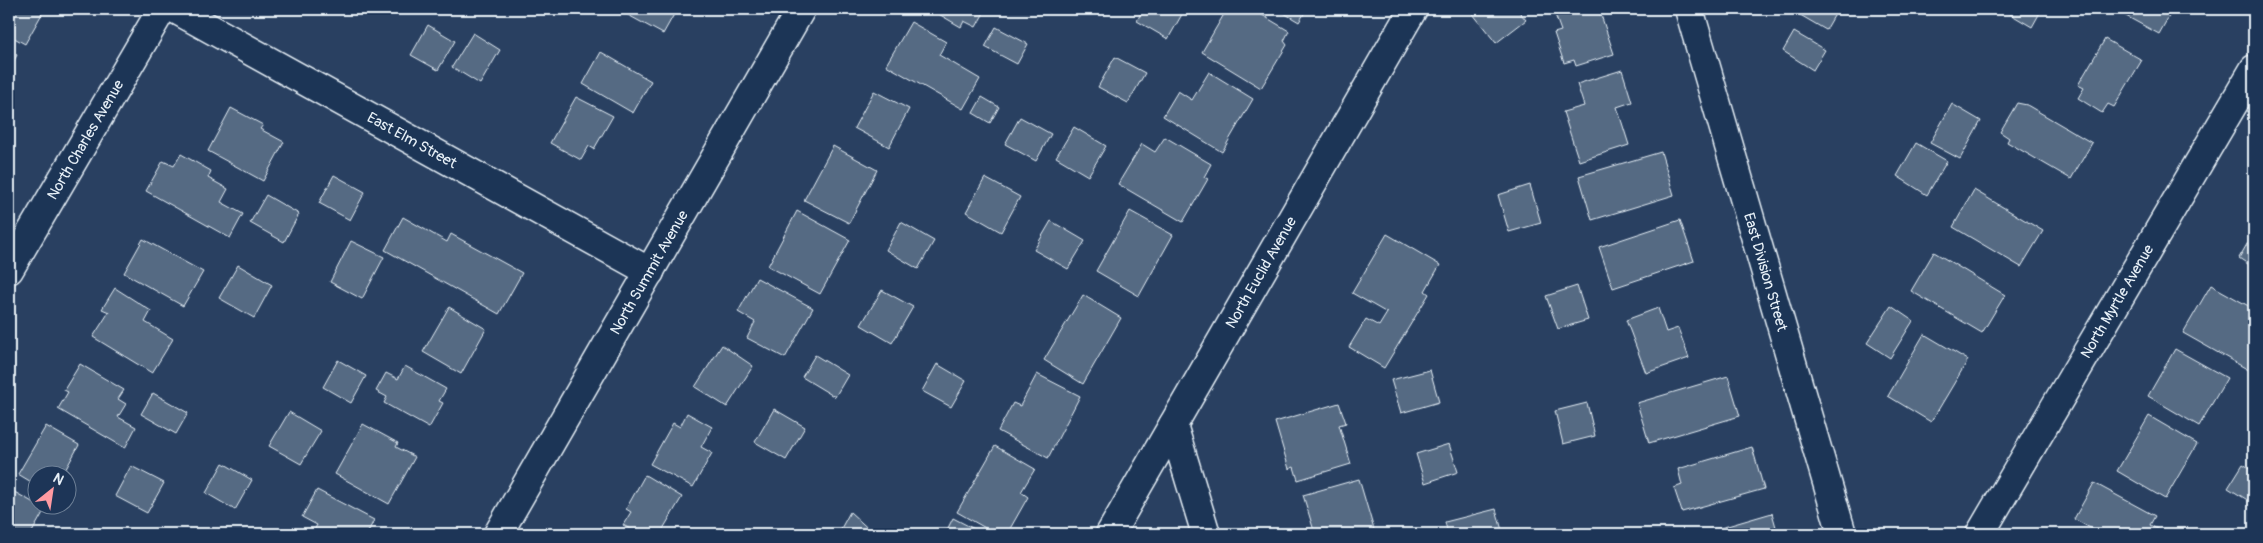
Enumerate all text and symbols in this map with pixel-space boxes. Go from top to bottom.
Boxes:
street label: North Charles Avenue [43,76,129,203]
street label: East Elm Street [364,108,461,174]
street label: North Summit Avenue [606,207,693,338]
street label: East Division Street [1739,211,1792,335]
street label: North Euclid Avenue [1222,213,1301,332]
street label: North Myrtle Avenue [2077,241,2159,362]
north arrow [28,466,78,516]
text: N [50,469,67,489]

